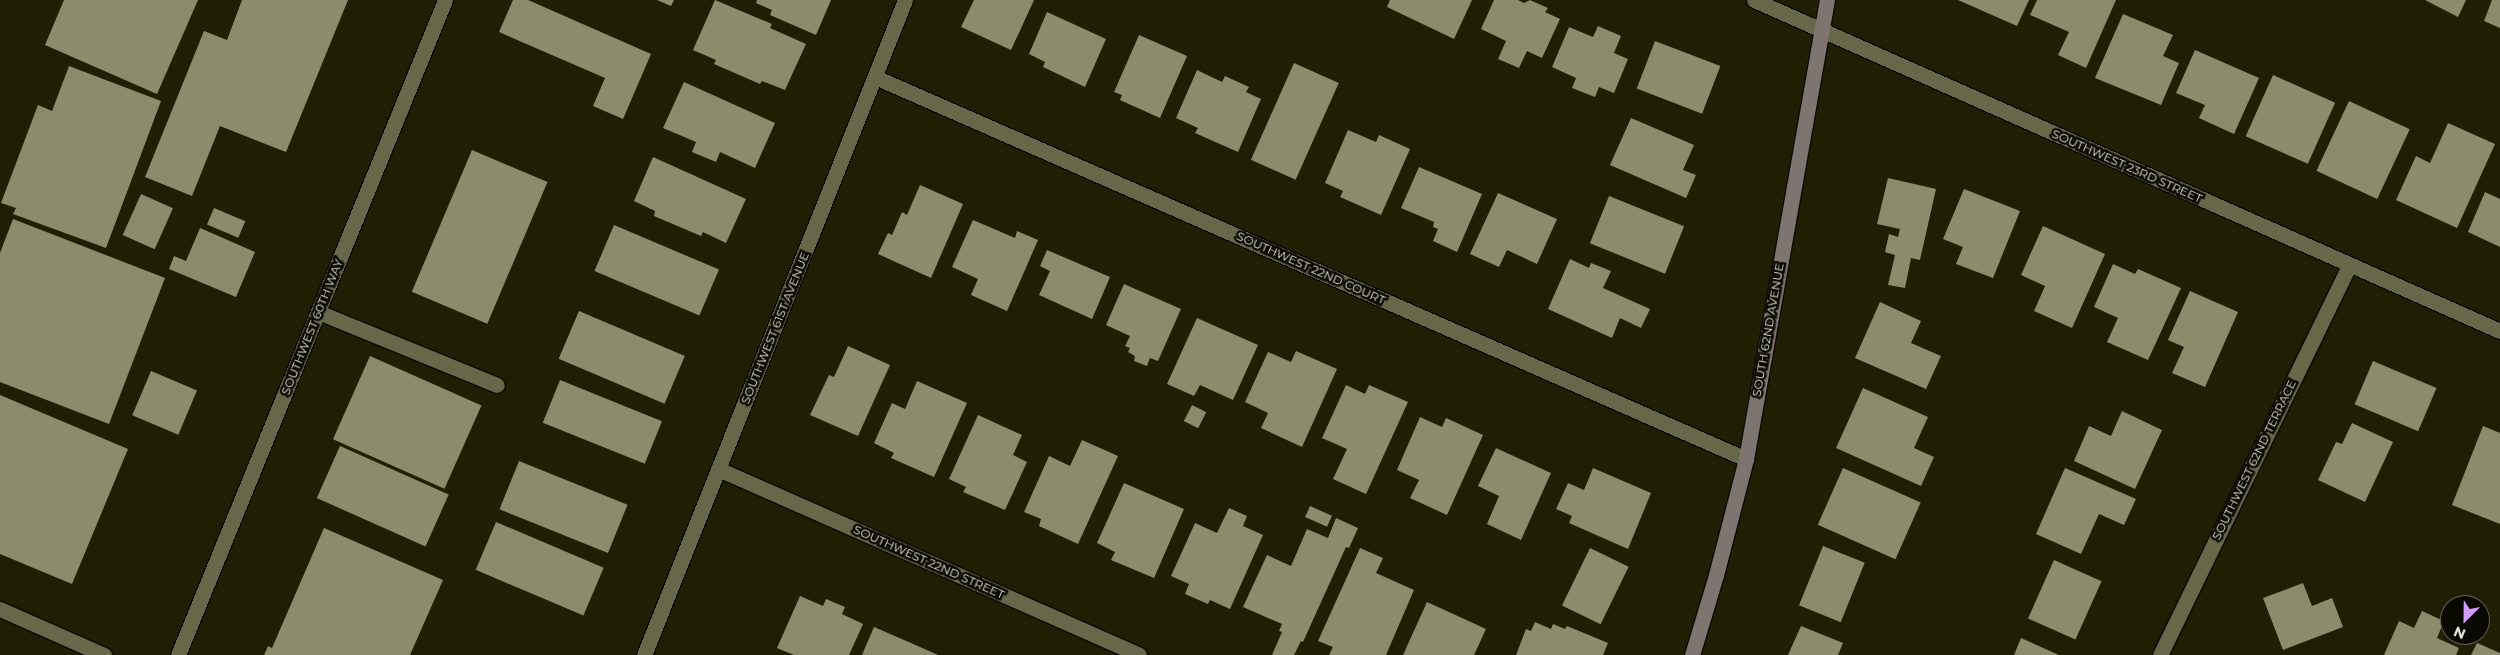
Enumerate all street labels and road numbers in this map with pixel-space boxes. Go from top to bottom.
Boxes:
street label: SOUTHWEST 23RD STREET [2050,126,2204,206]
street label: SOUTHWEST 22ND COURT [1234,229,1388,307]
street label: SOUTHWEST 61ST AVENUE [738,250,812,406]
street label: SOUTHWEST 60TH WAY [278,257,346,397]
street label: SOUTH 62ND AVENUE [1749,262,1787,398]
street label: SOUTHWEST 62ND TERRACE [2209,378,2299,542]
street label: SOUTHWEST 22ND STREET [851,522,1007,602]

